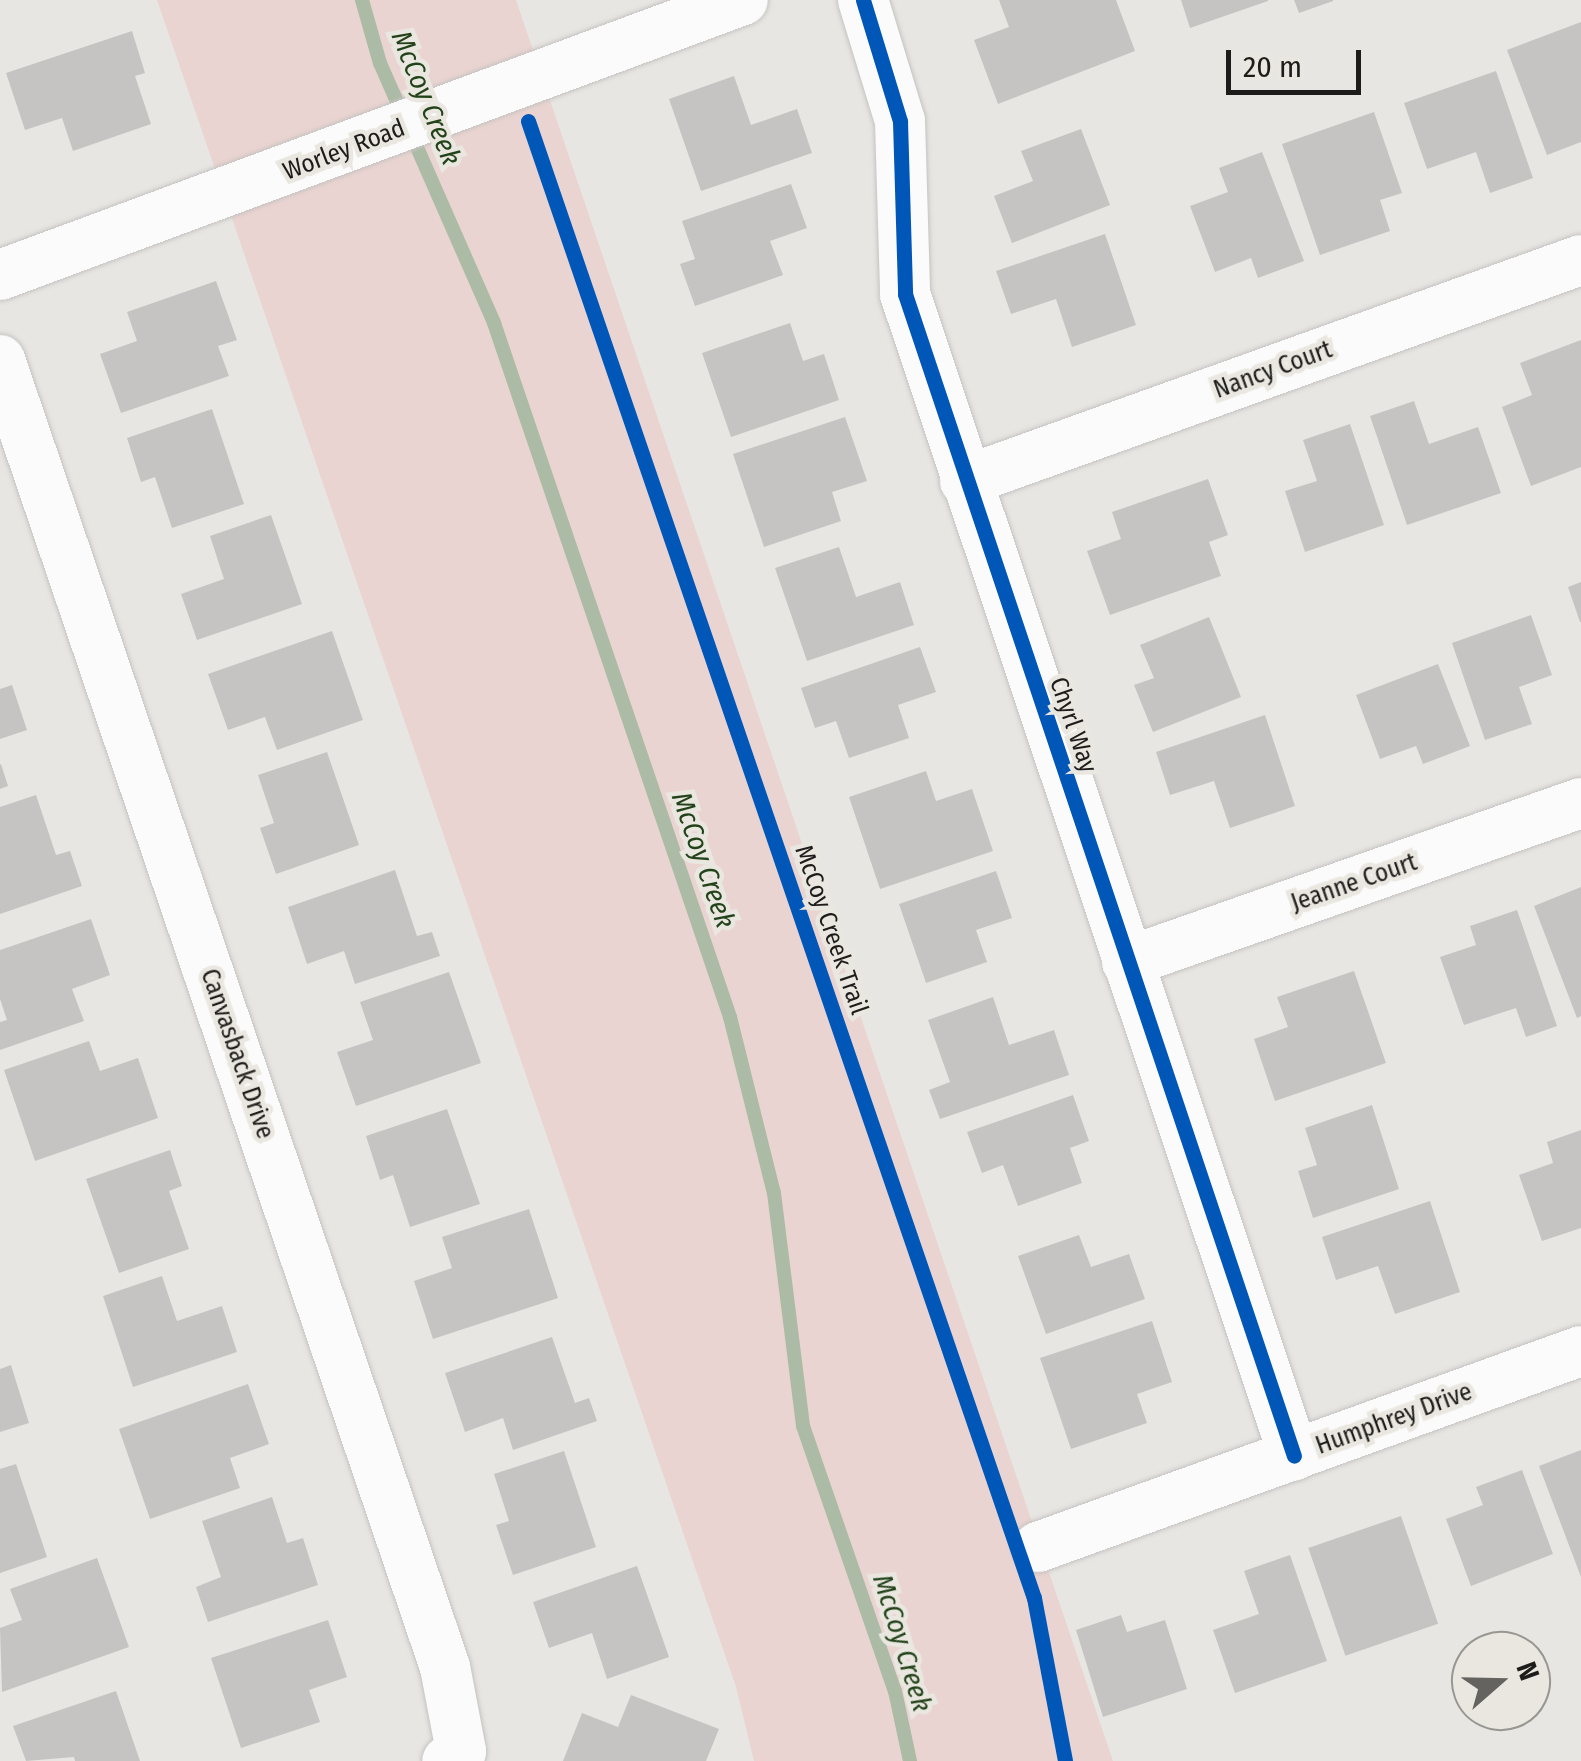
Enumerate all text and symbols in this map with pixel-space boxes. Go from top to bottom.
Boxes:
water label: McCoy Creek [384,26,468,170]
scale bar [1231,30,1366,92]
text: 20 m [1243,49,1302,85]
street label: Worley Road [279,113,409,187]
street label: Nancy Court [1210,335,1336,405]
street label: Chyrl Way [1043,673,1103,777]
water label: McCoy Creek [664,788,742,932]
street label: McCoy Creek Trail [788,841,874,1019]
street label: Jeanne Court [1287,847,1421,919]
street label: Canvasback Drive [194,965,280,1143]
street label: Humphrey Drive [1312,1377,1476,1461]
water label: McCoy Creek [865,1570,939,1716]
north arrow [1451,1631,1551,1731]
text: N [1509,1658,1546,1685]

